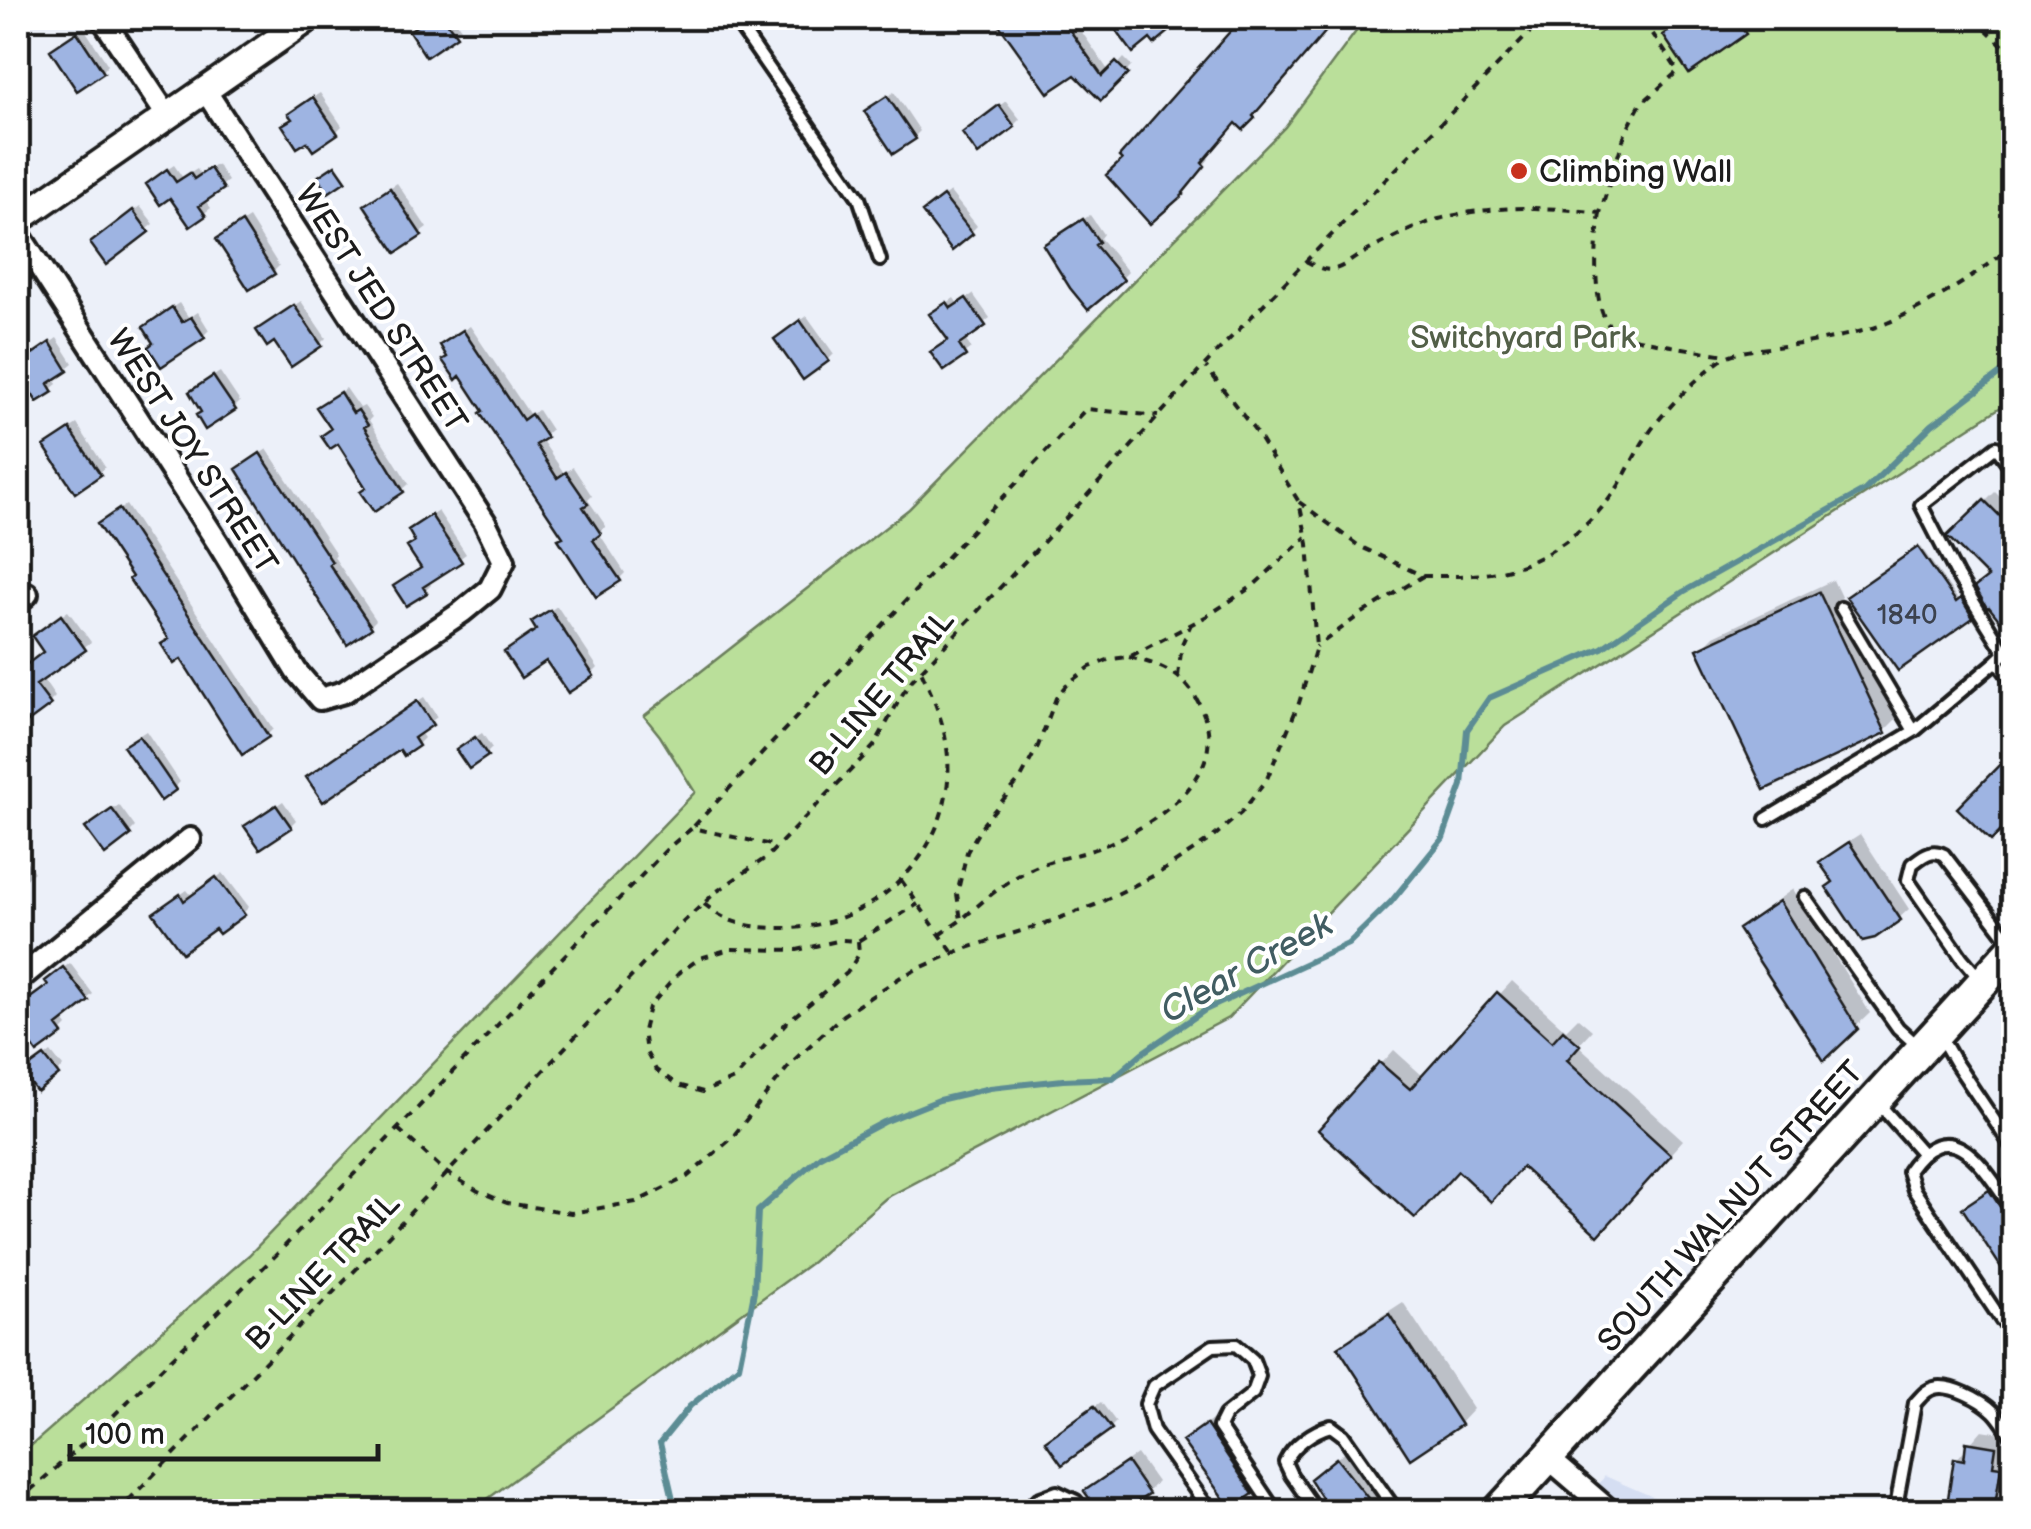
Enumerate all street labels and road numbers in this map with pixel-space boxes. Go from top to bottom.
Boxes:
street label: WEST JED STREET [286,178,475,440]
street label: WEST JOY STREET [98,322,285,582]
street label: B-LINE TRAIL [801,602,963,784]
street label: SOUTH WALNUT STREET [1590,1053,1872,1361]
street label: B-LINE TRAIL [238,1184,409,1359]

